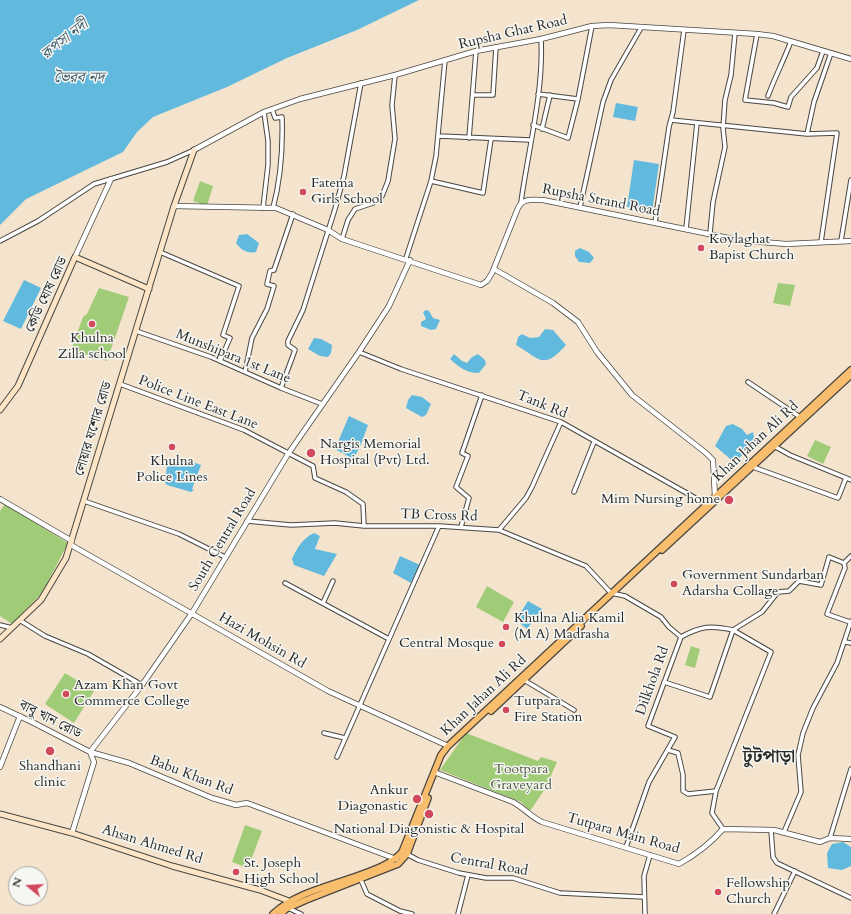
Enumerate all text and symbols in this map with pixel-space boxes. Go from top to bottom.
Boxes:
street label: Rupsha Ghat Road [457,12,569,54]
water label: রূপসা নদী [38,16,92,64]
water label: ভৈরব নদ [54,70,104,88]
place label: Fatema Girls School [311,176,383,208]
street label: Rupsha Strand Road [541,181,661,221]
marker: Fatema Girls School [298,187,308,197]
place label: Koylaghat Bapist Church [709,232,794,264]
marker: Koylaghat Bapist Church [696,243,706,253]
street label: কেডি ঘোষ রোড [22,254,72,336]
marker: Khulna Zilla school [87,319,97,329]
street label: Munshipara 1st Lane [173,326,293,388]
place label: Khulna Zilla school [58,331,126,364]
street label: Police Line East Lane [136,372,260,434]
street label: লোয়ার যশোর রোড [72,380,116,478]
street label: Tank Rd [514,387,570,423]
street label: Khan Jahan Ali Rd [710,398,802,486]
place label: Nargis Memorial Hospital (Pvt) Ltd. [320,437,429,470]
marker: Khulna Police Lines [167,442,177,452]
marker: Nargis Memorial Hospital (Pvt) Ltd. [305,447,317,459]
place label: Khulna Police Lines [136,454,208,486]
street label: South Central Road [186,486,260,594]
place label: Mim Nursing home [601,492,720,508]
marker: Mim Nursing home [723,494,735,506]
street label: TB Cross Rd [400,506,478,526]
place label: Government Sundarban Adarsha Collage [682,568,824,600]
marker: Government Sundarban Adarsha Collage [669,579,679,589]
street label: Hazi Mohsin Rd [216,609,308,673]
place label: Khulna Alia Kamil (M A) Madrasha [514,611,624,644]
marker: Khulna Alia Kamil (M A) Madrasha [501,622,511,632]
place label: Central Mosque [399,636,494,652]
marker: Central Mosque [497,639,507,649]
street label: Dilkhola Rd [633,644,673,718]
street label: Khan Jahan Ali Rd [438,652,530,740]
place label: Azam Khan Govt Commerce College [74,678,190,710]
marker: Azam Khan Govt Commerce College [61,689,71,699]
place label: Tutpara Fire Station [514,694,583,726]
street label: বাবু খান রোড [16,697,84,743]
marker: Tutpara Fire Station [501,705,511,715]
marker: Shandhani clinic [44,745,56,757]
district label: টুটপাড়া [743,747,795,769]
street label: Babu Khan Rd [147,752,235,800]
place label: Shandhani clinic [19,759,81,792]
park label: Tootpara Graveyard [490,762,552,794]
place label: Ankur Diagonastic [338,783,408,816]
marker: Ankur Diagonastic [411,793,423,805]
marker: National Diagonistic & Hospital [423,808,435,820]
street label: Tutpara Main Road [565,810,681,858]
street label: Ahsan Ahmed Rd [100,822,204,868]
place label: National Diagonistic & Hospital [334,822,524,838]
street label: Central Road [449,850,529,880]
place label: St. Joseph High School [244,856,319,888]
north arrow [8,866,48,906]
marker: St. Joseph High School [231,867,241,877]
text: N [8,876,26,889]
place label: Fellowship Church [726,876,790,908]
marker: Fellowship Church [713,887,723,897]

